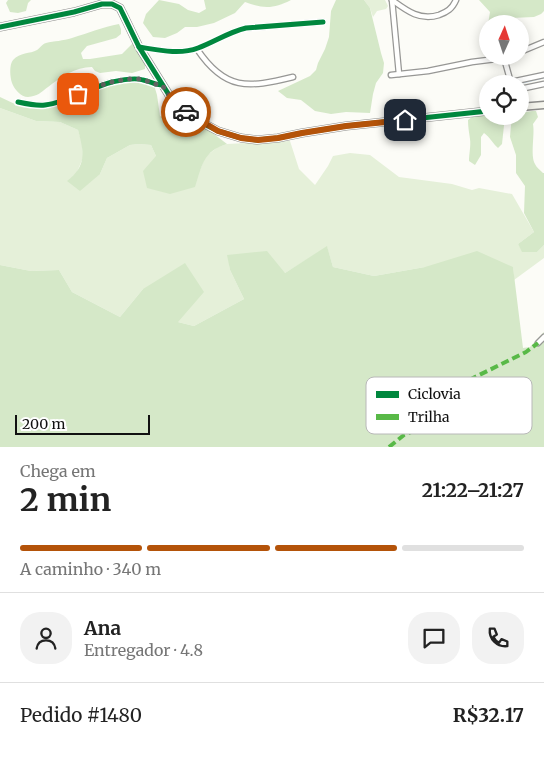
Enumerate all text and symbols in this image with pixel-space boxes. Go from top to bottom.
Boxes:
north arrow [479,15,529,65]
map controls [479,15,529,125]
pin [57,73,99,115]
button: locate [479,75,529,125]
icon: bag [64,80,92,108]
courier [161,87,211,137]
icon: car [172,98,200,126]
pin [384,99,426,141]
icon: home [391,106,419,134]
legend [366,377,532,434]
text: Ciclovia [408,385,461,403]
text: Trilha [408,408,450,426]
scale bar [15,412,150,435]
text: 200 m [22,415,65,433]
text: Chega em [20,461,96,481]
text: 21:22–21:27 [422,478,524,502]
text: 2 min [20,480,111,520]
text: A caminho · 340 m [20,559,161,579]
button: person [20,612,72,664]
button: chat [408,612,460,664]
button: phone [472,612,524,664]
text: Ana [84,616,121,640]
text: Entregador · 4.8 [84,640,203,660]
text: Pedido #1480 [20,703,142,727]
text: R$32.17 [453,703,524,727]

